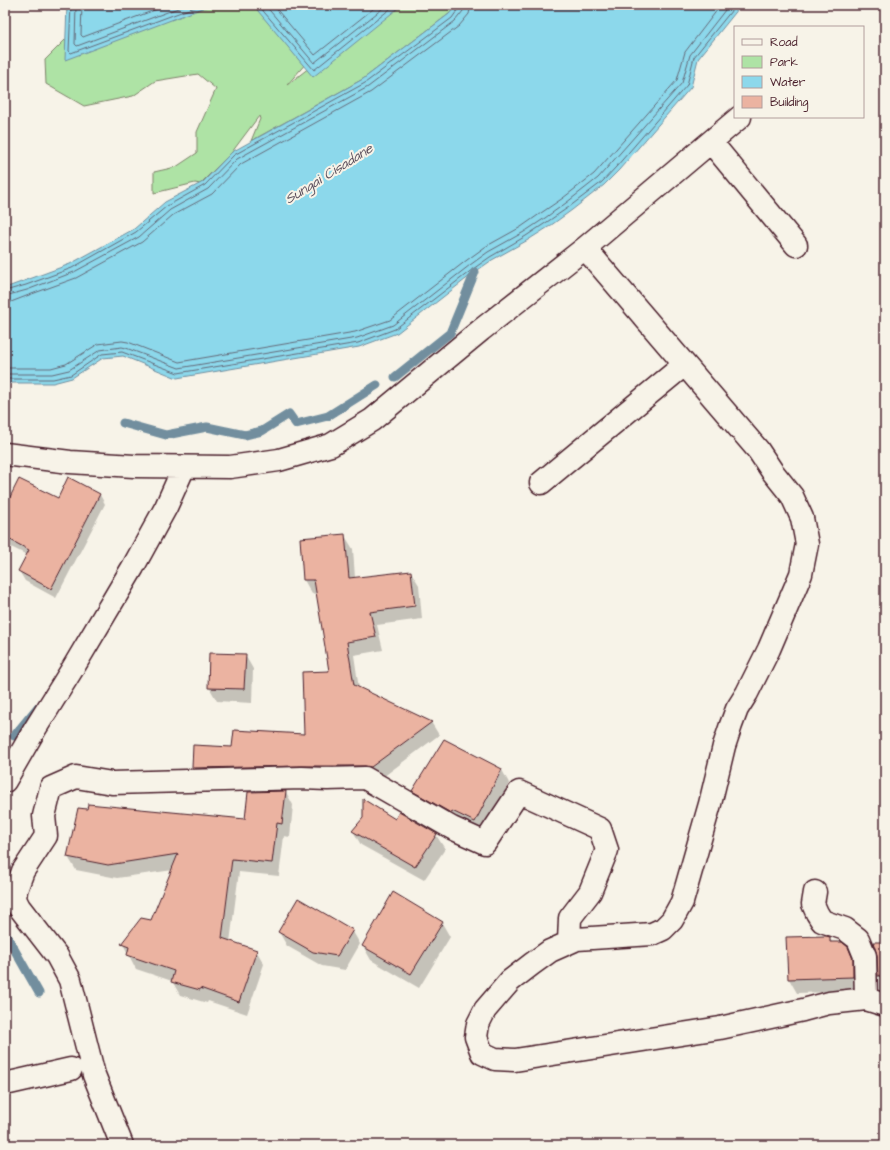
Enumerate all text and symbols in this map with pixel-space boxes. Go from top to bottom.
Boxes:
legend [734,26,864,118]
text: Road [770,34,798,51]
text: Park [770,54,798,71]
text: Water [770,74,806,91]
text: Building [770,94,808,112]
water label: Sungai Cisadane [281,138,378,209]

